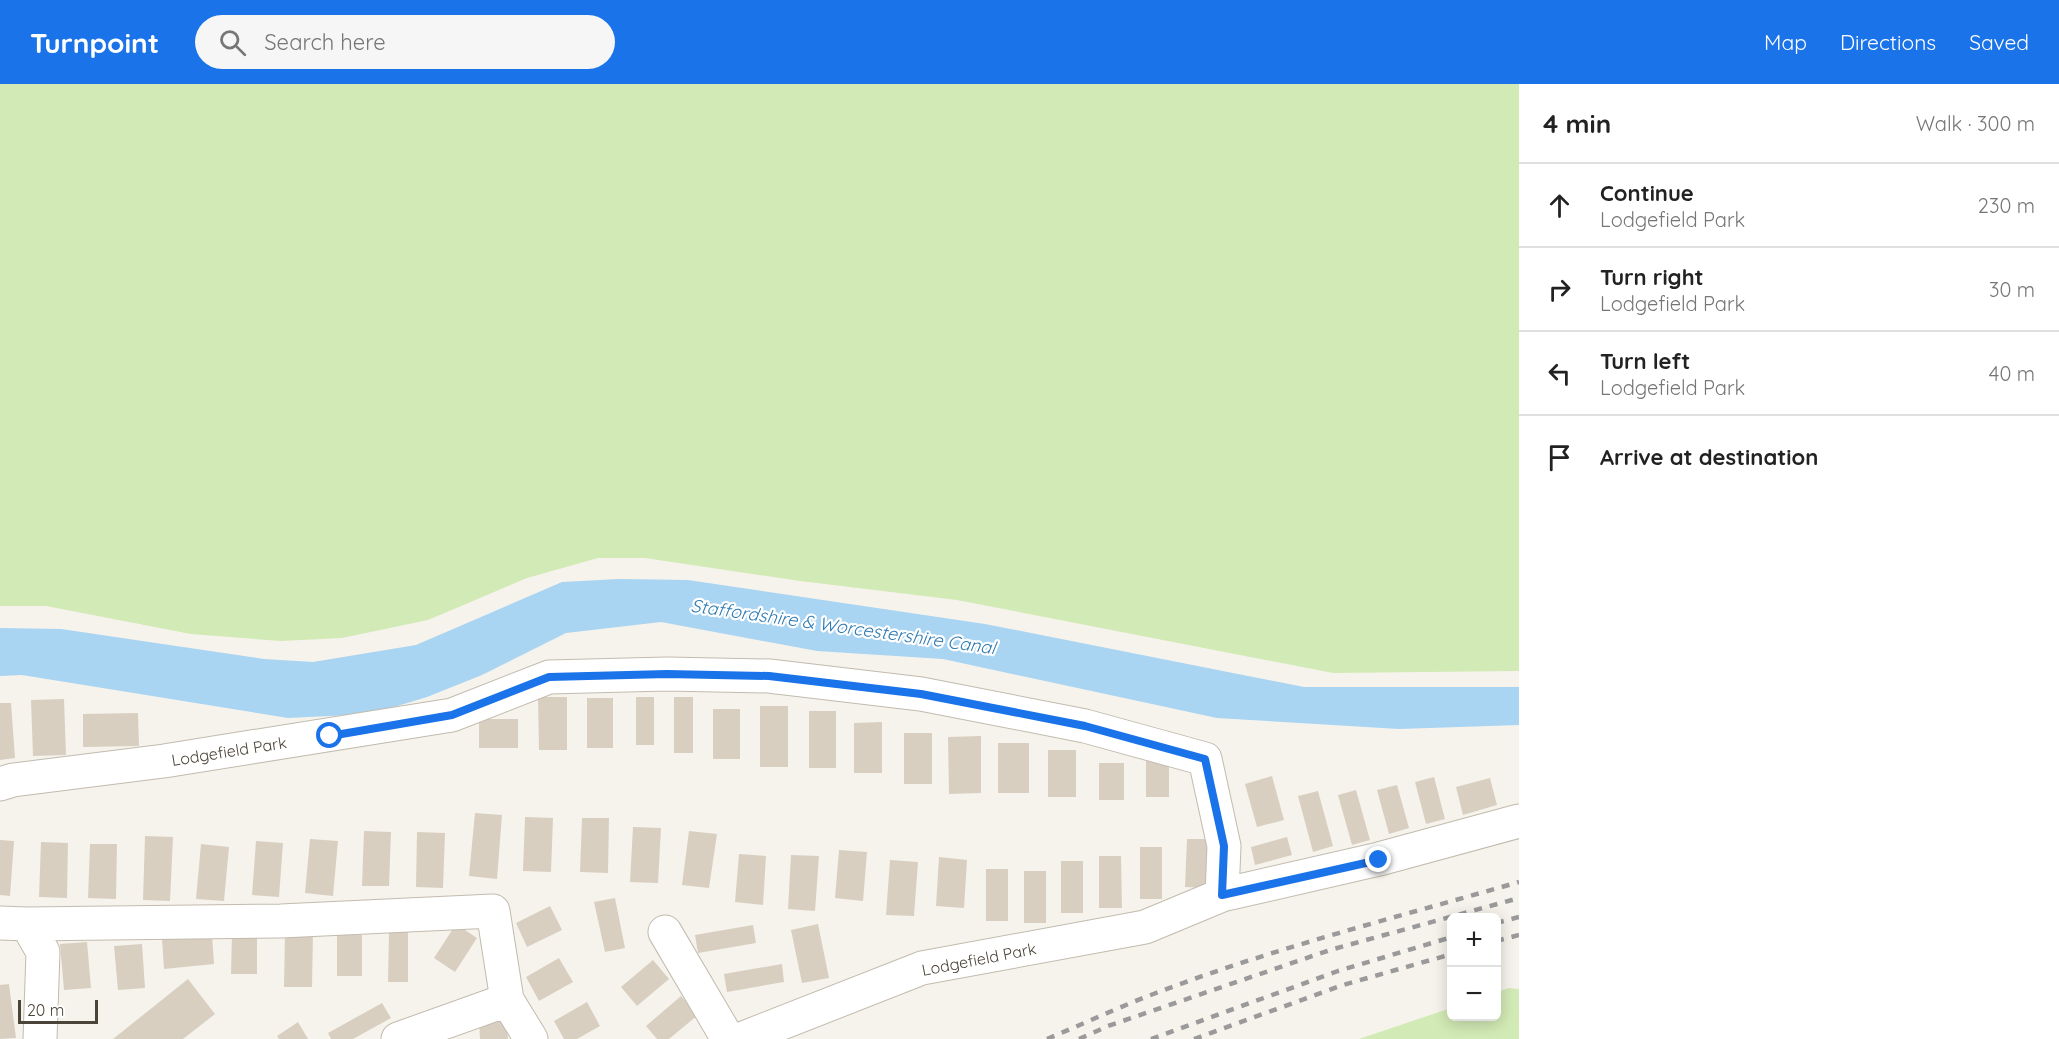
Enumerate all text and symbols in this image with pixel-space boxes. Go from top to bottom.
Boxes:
search box [195,15,615,69]
text: Turnpoint [30,25,159,60]
icon: search [216,26,249,59]
text: Search here [264,28,386,56]
text: Map [1764,29,1807,55]
text: Directions [1840,29,1936,55]
text: Saved [1969,29,2029,55]
text: 4 min [1543,107,1611,140]
text: Walk · 300 m [1916,111,2035,136]
text: Continue [1600,179,1694,207]
icon: ahead [1543,189,1576,222]
text: 230 m [1978,193,2035,218]
text: Lodgefield Park [1600,207,1745,232]
text: Turn right [1600,263,1704,291]
icon: right [1543,273,1576,306]
text: 30 m [1989,277,2035,302]
text: Lodgefield Park [1600,291,1745,316]
text: Turn left [1600,347,1690,375]
icon: left [1543,357,1576,390]
text: 40 m [1989,361,2035,386]
text: Lodgefield Park [1600,375,1745,400]
icon: arrive [1543,441,1576,474]
text: Arrive at destination [1600,443,1818,471]
water label: Staffordshire & Worcestershire Canal [689,594,999,660]
route start [316,722,342,748]
street label: Lodgefield Park [170,732,288,770]
route end [1365,846,1391,872]
map controls [1447,913,1501,1021]
button: + [1447,913,1501,967]
street label: Lodgefield Park [920,938,1038,980]
button: − [1447,967,1501,1021]
scale bar [18,997,98,1024]
text: 20 m [27,1000,64,1020]

